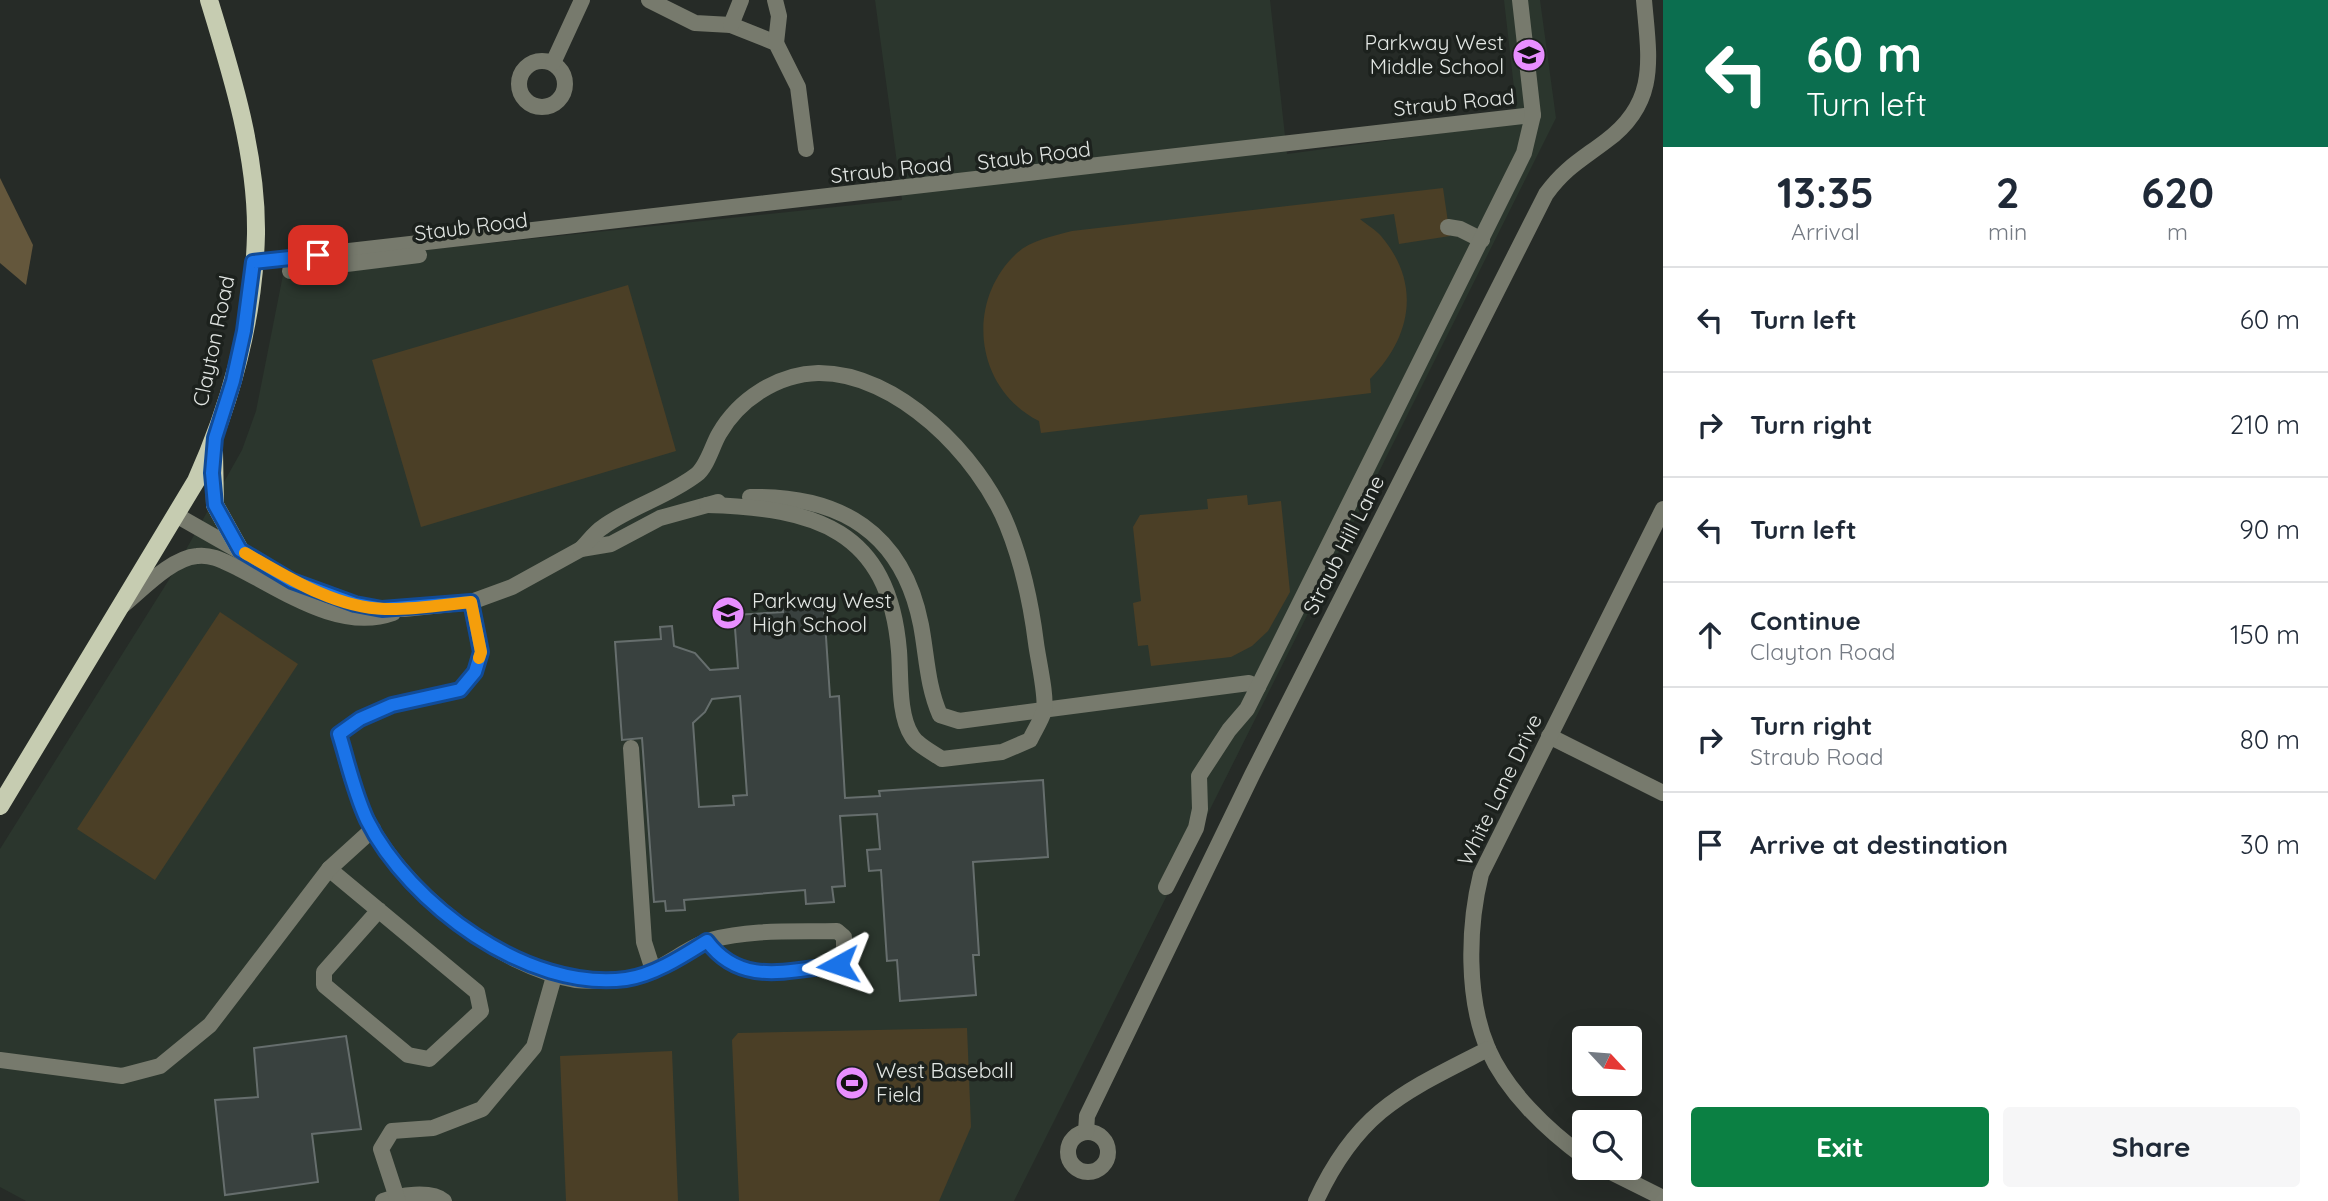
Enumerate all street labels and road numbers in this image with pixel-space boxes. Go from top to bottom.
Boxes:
street label: Straub Road [1392,83,1516,121]
street label: Staub Road [976,135,1092,175]
street label: Straub Road [829,150,953,188]
street label: Staub Road [413,206,529,246]
street label: Clayton Road [186,273,240,408]
street label: Straub Hill Lane [1297,471,1389,618]
street label: White Lane Drive [1451,709,1547,870]

